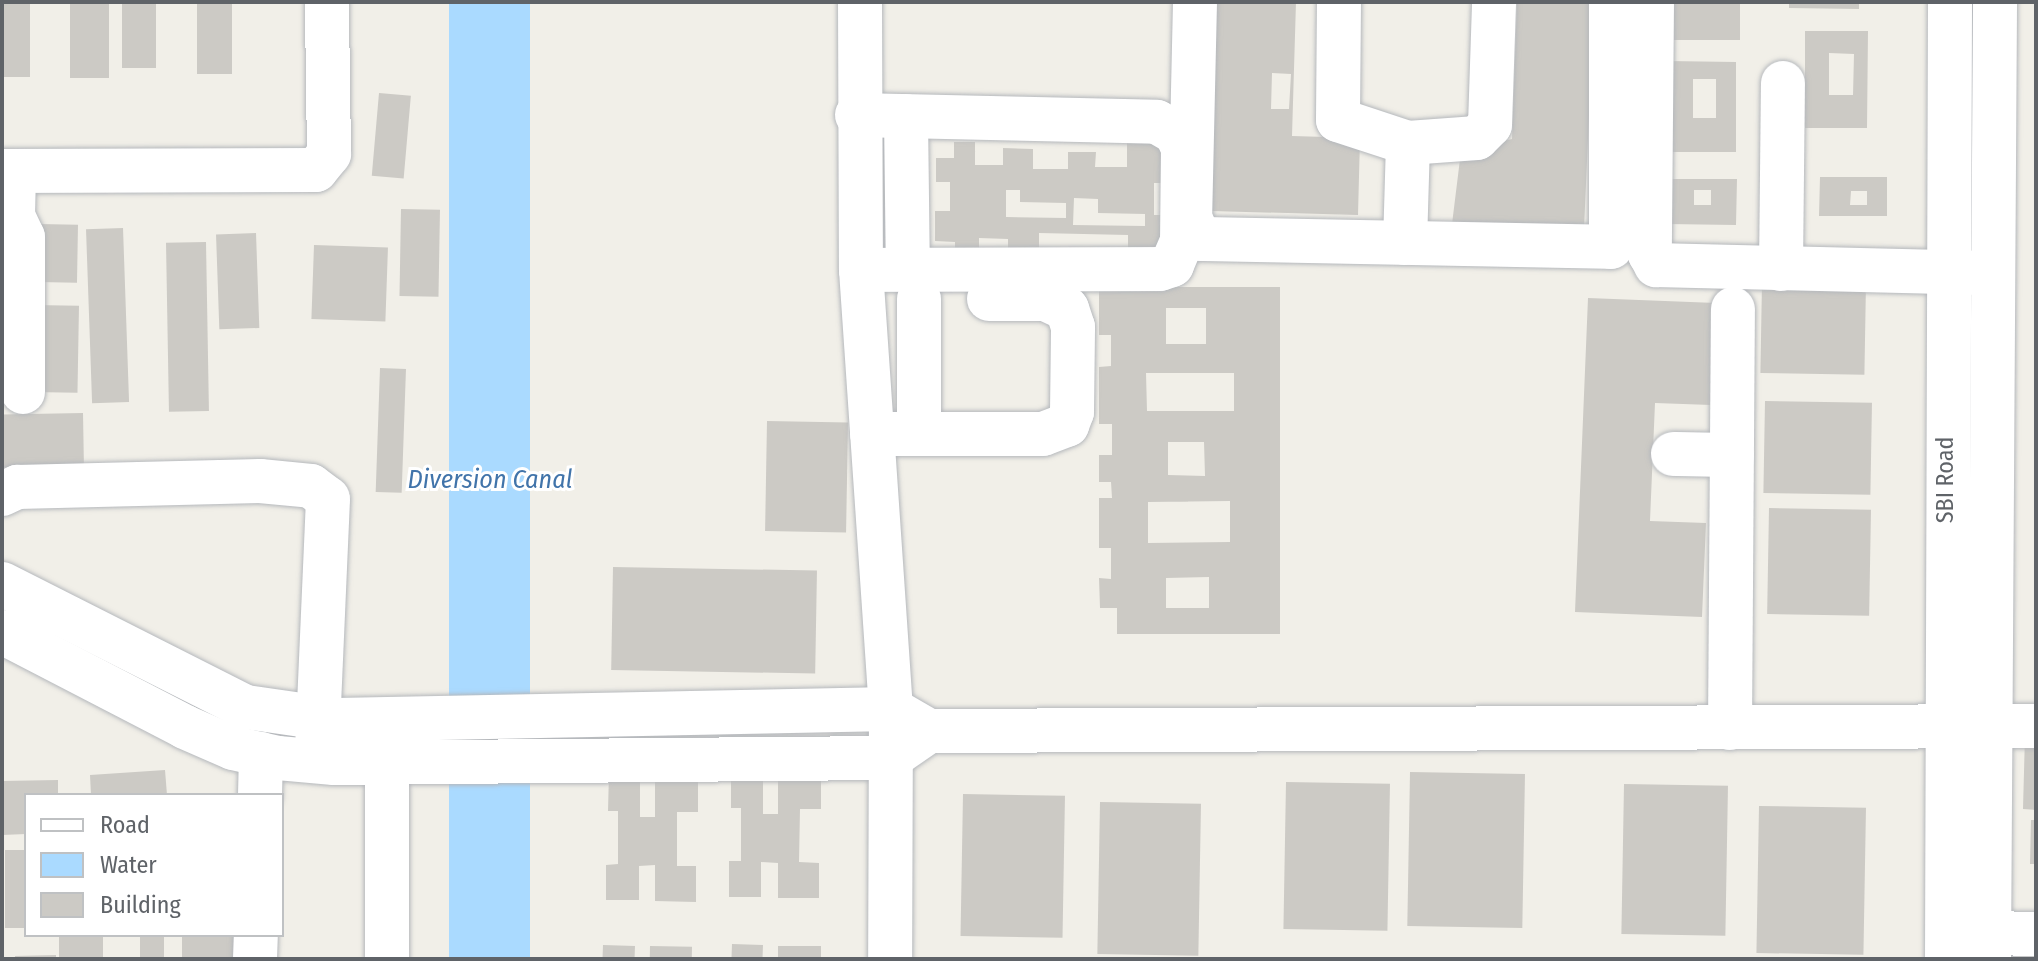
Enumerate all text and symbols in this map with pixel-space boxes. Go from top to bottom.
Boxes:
street label: SBI Road [1932,437,1960,523]
water label: Diversion Canal [408,464,572,496]
legend [24,793,284,937]
text: Road [100,811,150,839]
text: Water [100,851,157,879]
text: Building [100,891,181,919]

